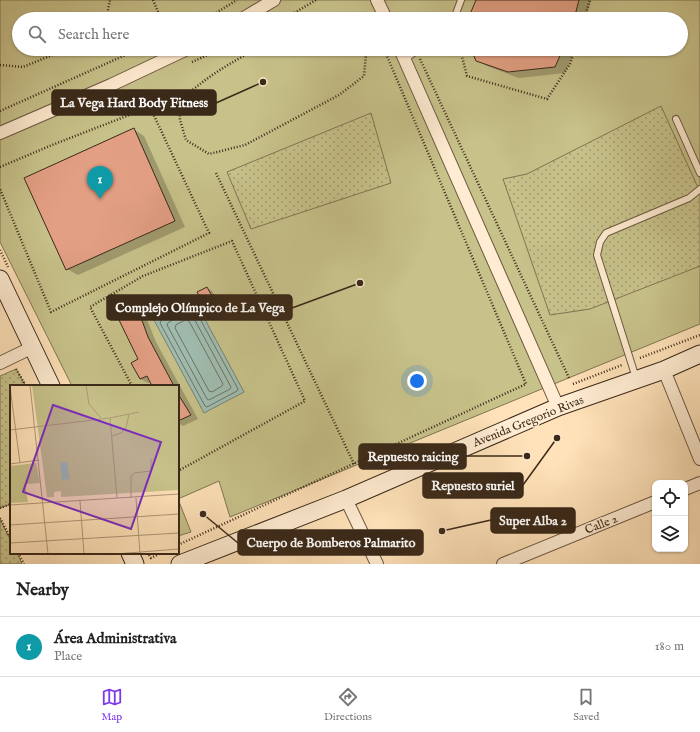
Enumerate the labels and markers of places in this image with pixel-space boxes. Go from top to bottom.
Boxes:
callout: La Vega Hard Body Fitness [52,90,216,115]
pin: 1 [87,166,113,199]
callout: Complejo Olímpico de La Vega [107,295,292,320]
callout: Repuesto raicing [359,444,466,469]
callout: Repuesto suriel [423,473,523,498]
callout: Super Alba 2 [491,508,575,533]
callout: Cuerpo de Bomberos Palmarito [238,530,423,555]

